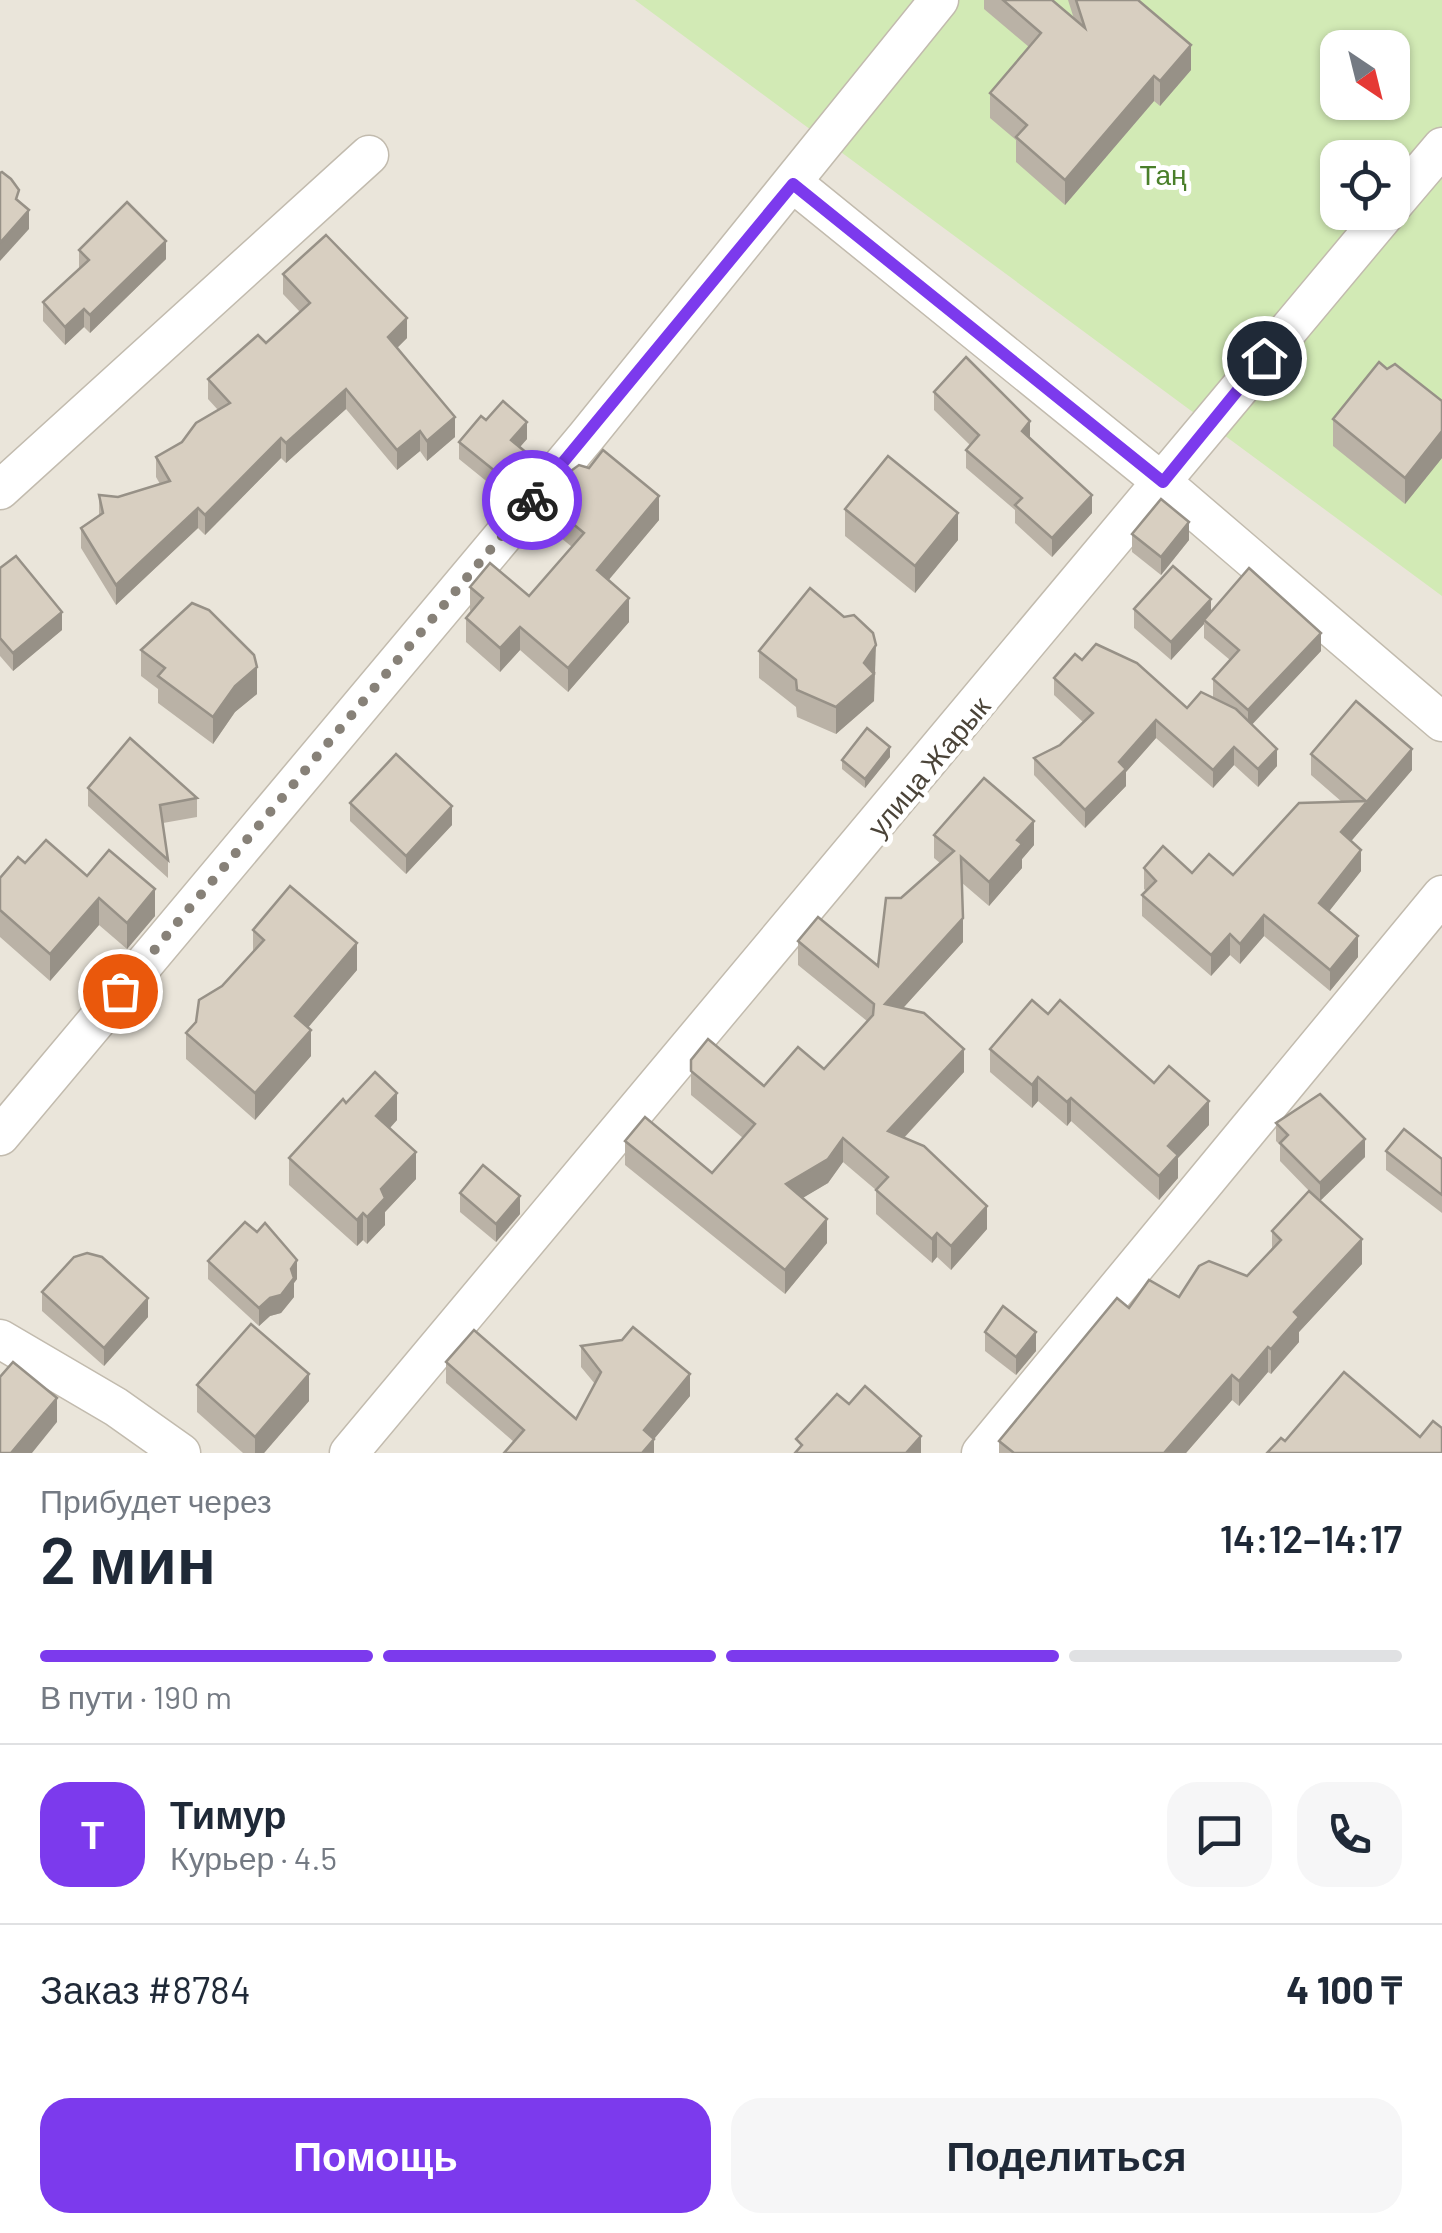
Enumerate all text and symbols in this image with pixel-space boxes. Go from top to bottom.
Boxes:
north arrow [1320,30,1410,120]
map controls [1320,30,1410,230]
button: locate [1320,140,1410,230]
park label: Таң [1140,157,1187,191]
pin [1222,316,1307,401]
icon: home [1237,331,1292,386]
courier [482,450,582,550]
icon: bike [505,473,560,528]
street label: улица Жарык [860,689,997,843]
pin [78,949,163,1034]
icon: bag [93,964,148,1019]
text: Прибудет через [40,1481,272,1519]
text: 14:12–14:17 [1220,1515,1402,1561]
text: 2 мин [40,1519,216,1597]
text: В пути · 190 m [40,1677,232,1715]
button: chat [1167,1782,1272,1887]
button: phone [1297,1782,1402,1887]
text: Тимур [170,1791,287,1837]
text: Т [81,1811,104,1857]
text: Курьер · 4.5 [170,1838,337,1876]
text: Заказ #8784 [40,1966,251,2012]
text: 4 100 ₸ [1286,1966,1402,2012]
button: Помощь [40,2098,711,2213]
button: Поделиться [731,2098,1402,2213]

